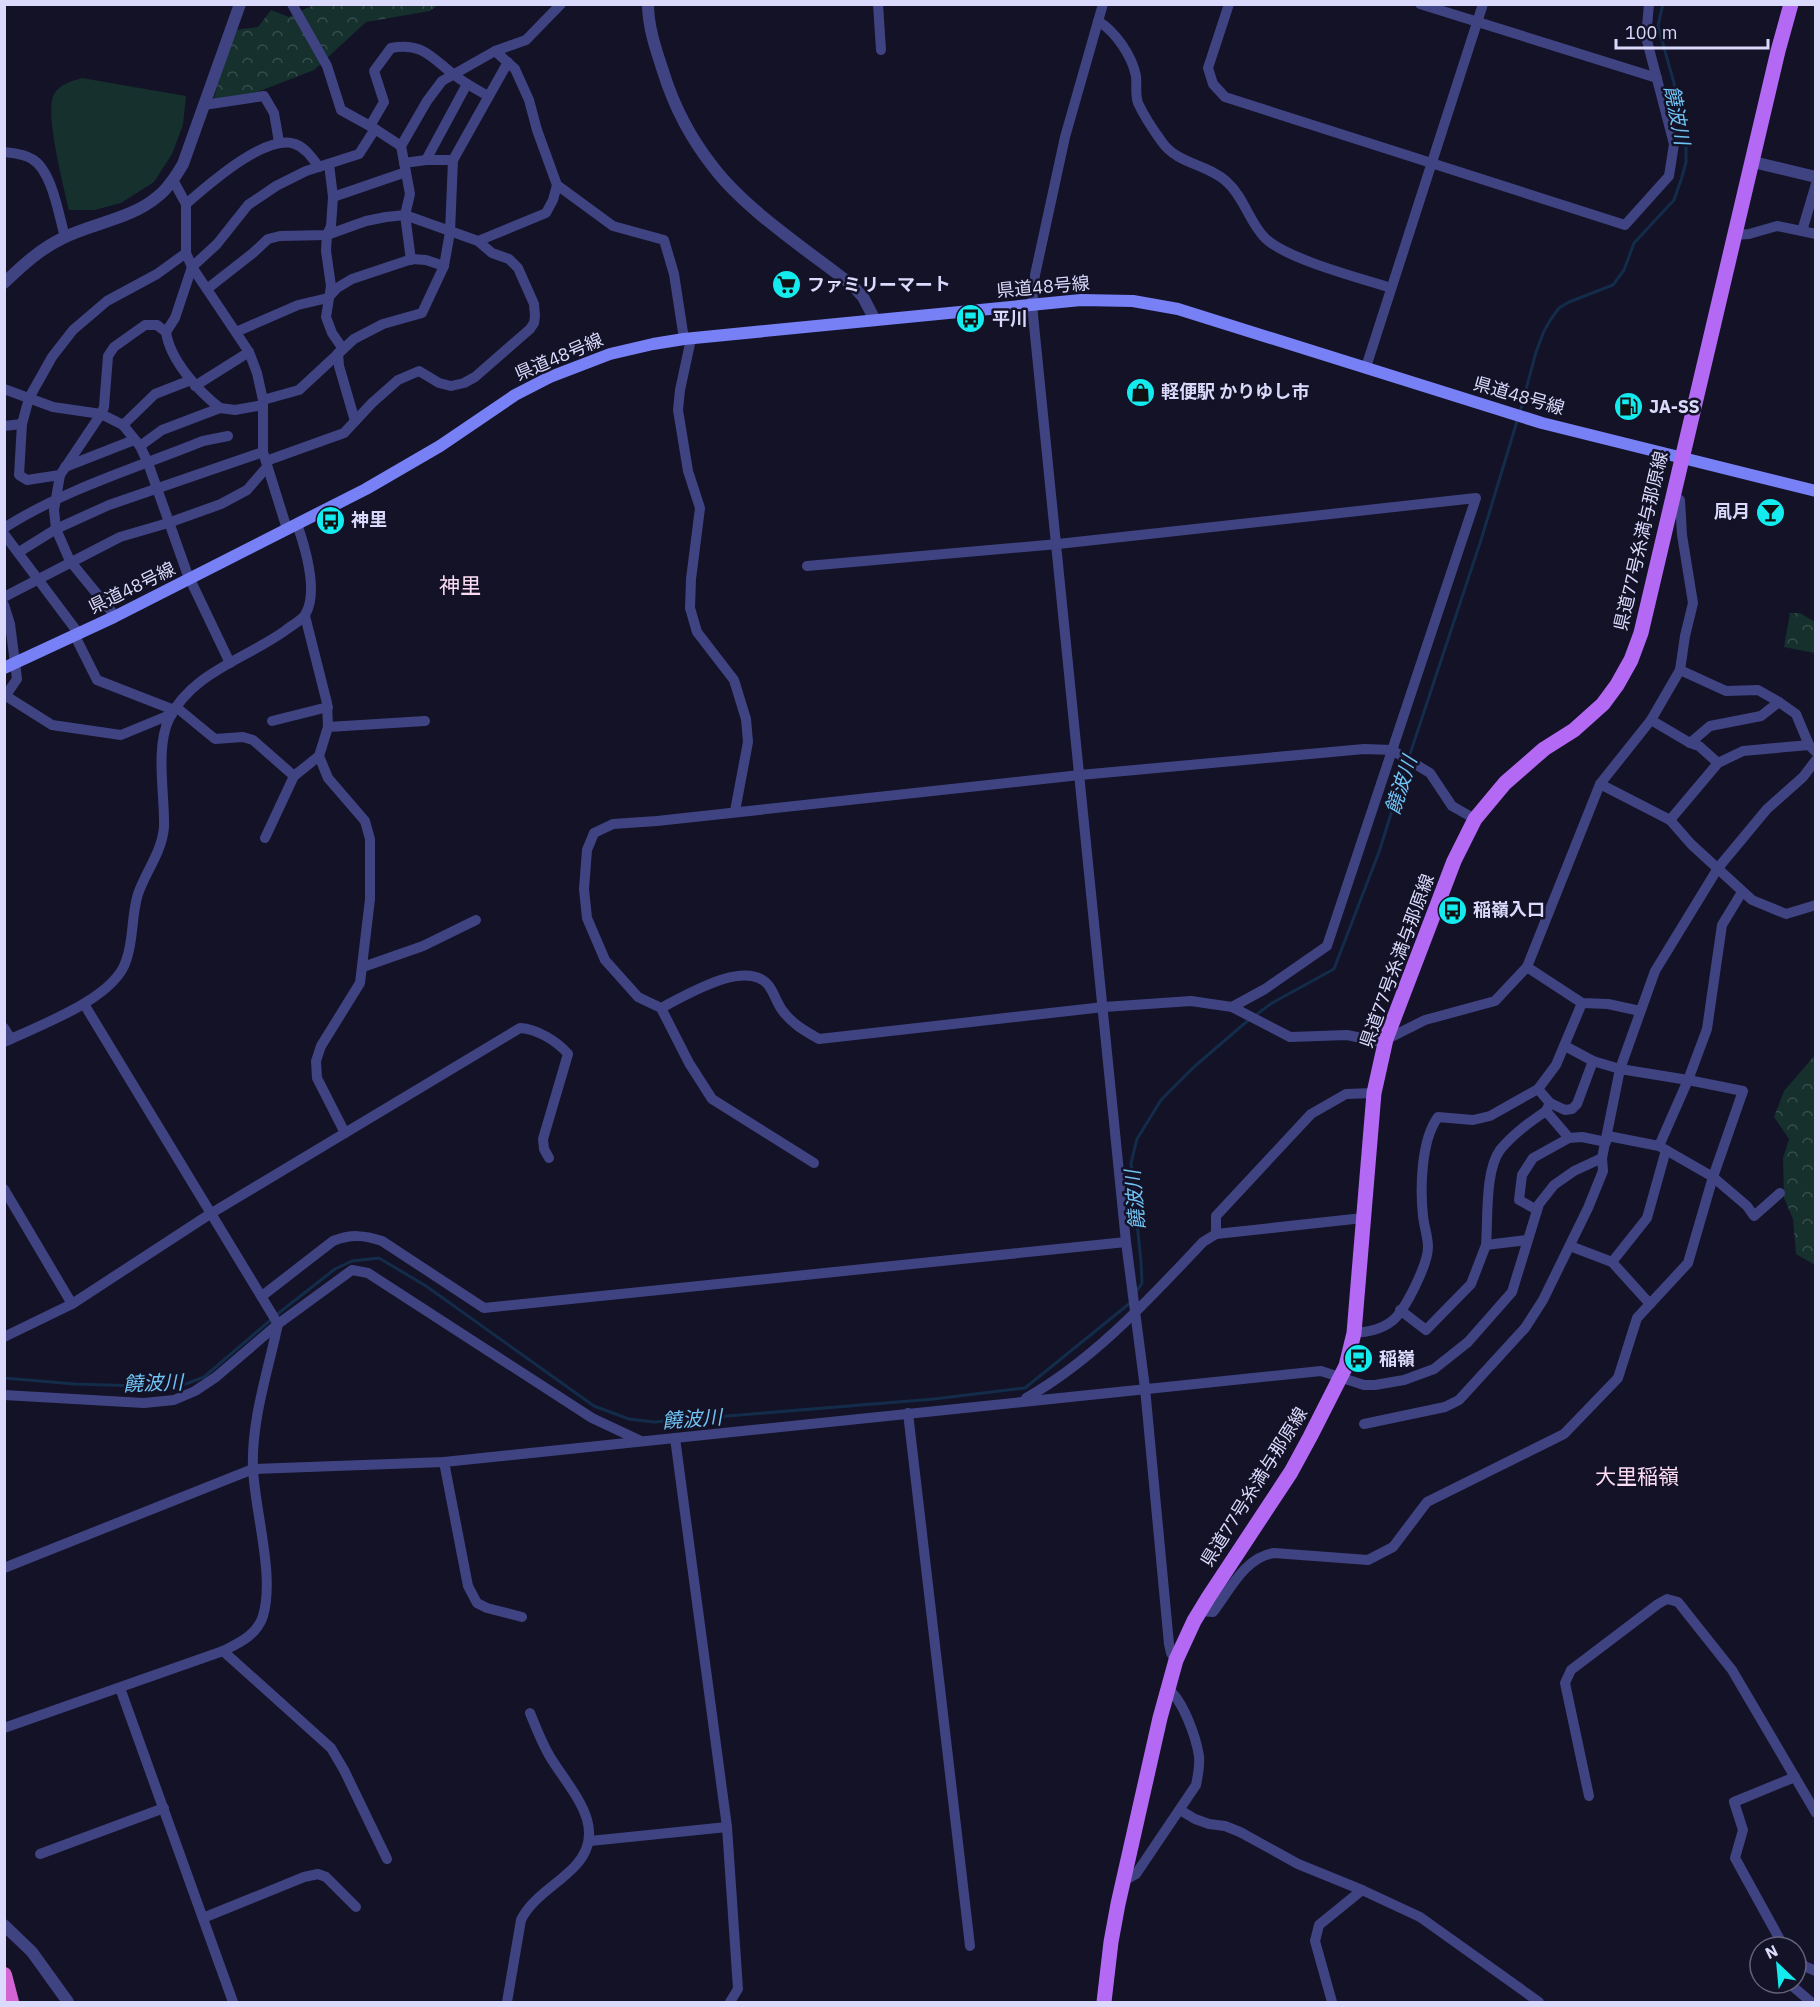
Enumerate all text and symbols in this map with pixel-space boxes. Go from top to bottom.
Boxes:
scale bar [1616,12,1768,50]
text: 100 m [1625,21,1677,44]
water label: 饒波川 [1659,83,1697,149]
supermarket icon: ファミリーマート [770,269,802,301]
street label: 県道48号線 [995,271,1091,302]
place label: ファミリーマート [807,273,951,296]
bus stop icon: 平川 [955,303,987,335]
place label: 平川 [992,307,1028,330]
street label: 県道48号線 [511,328,606,385]
street label: 県道48号線 [1471,372,1567,419]
shop icon: 軽便駅 かりゆし市 [1124,376,1156,408]
place label: 軽便駅 かりゆし市 [1161,380,1309,403]
fuel station icon: JA-SS [1612,391,1644,423]
place label: JA-SS [1649,395,1700,418]
street label: 県道77号糸満与那原線 [1609,449,1672,633]
bar icon: 凮月 [1755,496,1787,528]
place label: 凮月 [1714,500,1750,523]
bus stop icon: 神里 [314,504,346,536]
place label: 神里 [351,508,387,531]
street label: 県道48号線 [85,557,179,618]
district label: 神里 [439,571,481,599]
water label: 饒波川 [1378,750,1423,818]
street label: 県道77号糸満与那原線 [1354,871,1439,1051]
bus stop icon: 稲嶺入口 [1436,894,1468,926]
place label: 稲嶺入口 [1473,898,1545,921]
water label: 饒波川 [1118,1167,1151,1231]
bus stop icon: 稲嶺 [1342,1343,1374,1375]
place label: 稲嶺 [1379,1347,1415,1370]
water label: 饒波川 [123,1368,185,1397]
water label: 饒波川 [661,1403,725,1434]
street label: 県道77号糸満与那原線 [1195,1403,1312,1571]
district label: 大里稲嶺 [1595,1462,1679,1490]
north arrow [1748,1935,1808,1995]
text: N [1762,1940,1781,1963]

